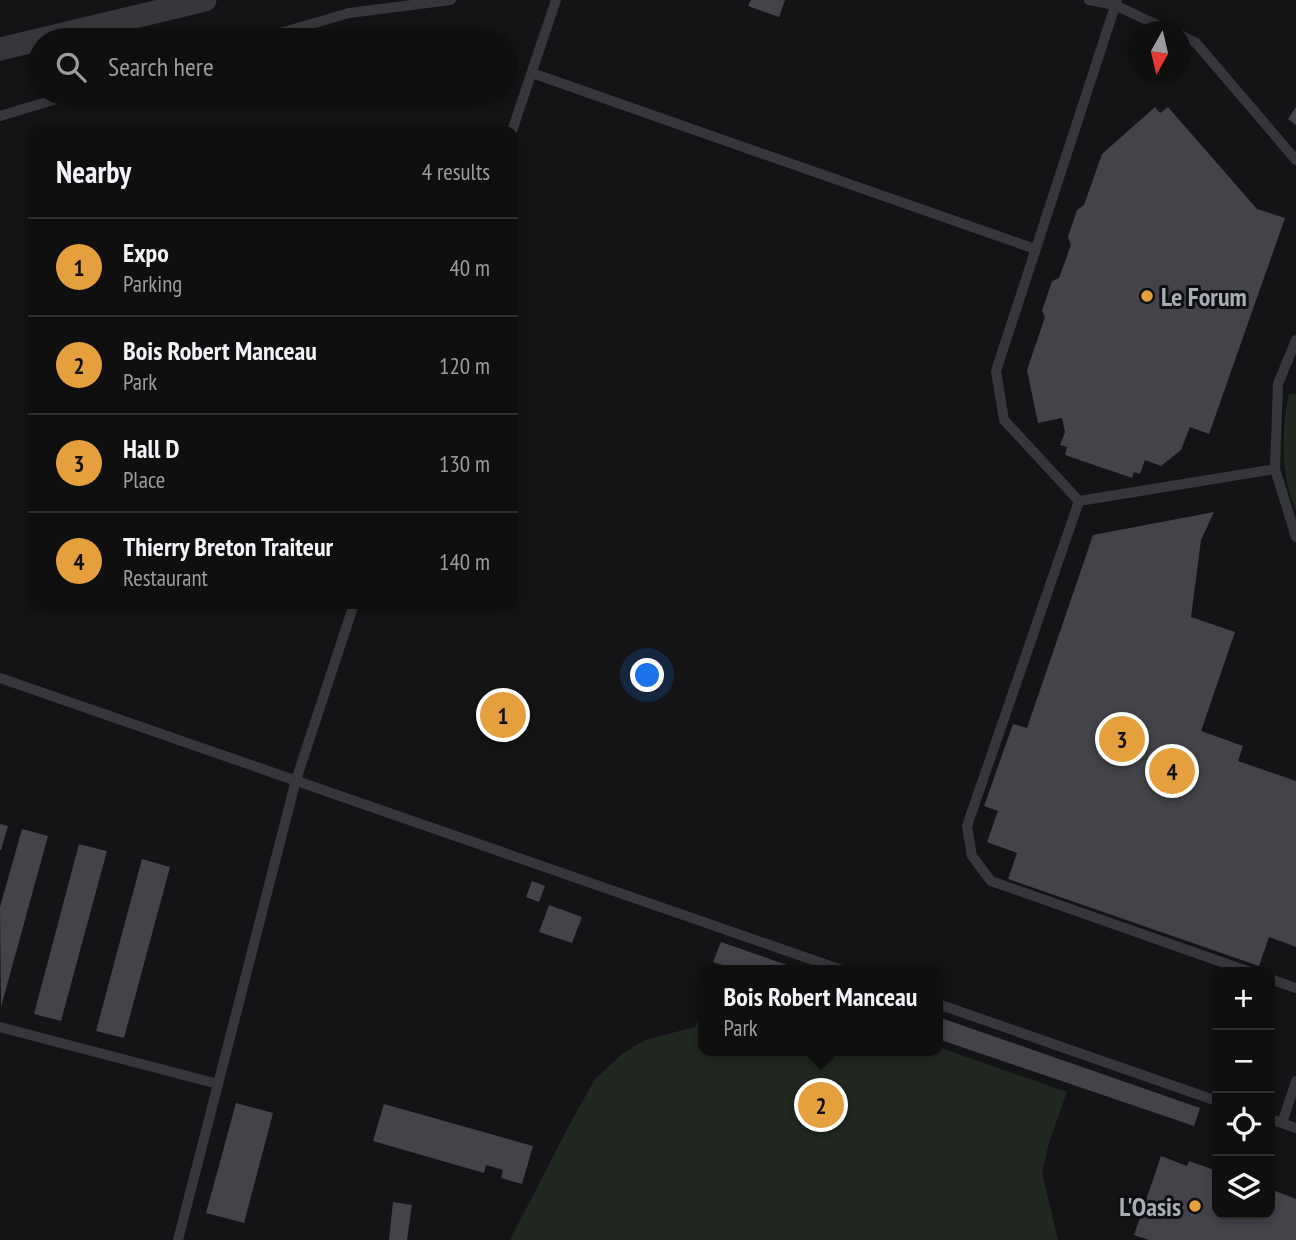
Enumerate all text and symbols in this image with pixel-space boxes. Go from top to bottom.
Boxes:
north arrow [1128,21,1191,84]
search box [28,28,518,105]
icon: search [52,48,90,86]
text: Search here [108,50,214,83]
text: Nearby [56,152,131,191]
text: 4 results [422,157,490,186]
text: Expo [123,236,169,269]
text: 1 [74,253,85,282]
text: 40 m [449,253,490,282]
text: Parking [123,269,182,298]
place label: Le Forum [1161,280,1247,313]
marker: Le Forum [1139,288,1155,304]
text: Bois Robert Manceau [123,334,317,367]
text: 2 [74,351,85,380]
text: 120 m [439,351,490,380]
text: Park [123,367,157,396]
text: Hall D [123,432,179,465]
text: 3 [74,449,85,478]
text: 130 m [439,449,490,478]
text: Place [123,465,165,494]
text: Thierry Breton Traiteur [123,530,333,563]
text: 4 [74,547,85,576]
text: 140 m [439,547,490,576]
text: Restaurant [123,563,208,592]
your location [630,658,664,692]
pin: 1 [480,689,526,741]
pin: 3 [1099,713,1145,765]
pin: 4 [1149,745,1195,797]
popup [698,965,943,1056]
map controls [1212,967,1275,1219]
button: + [1212,967,1275,1030]
text: Bois Robert Manceau [724,980,917,1013]
text: Park [724,1013,758,1042]
button: − [1212,1030,1275,1093]
pin: 2 [798,1079,844,1131]
button: locate [1212,1093,1275,1156]
button: layers [1212,1156,1275,1219]
place label: L'Oasis [1119,1190,1181,1223]
marker: L'Oasis [1187,1198,1203,1214]

